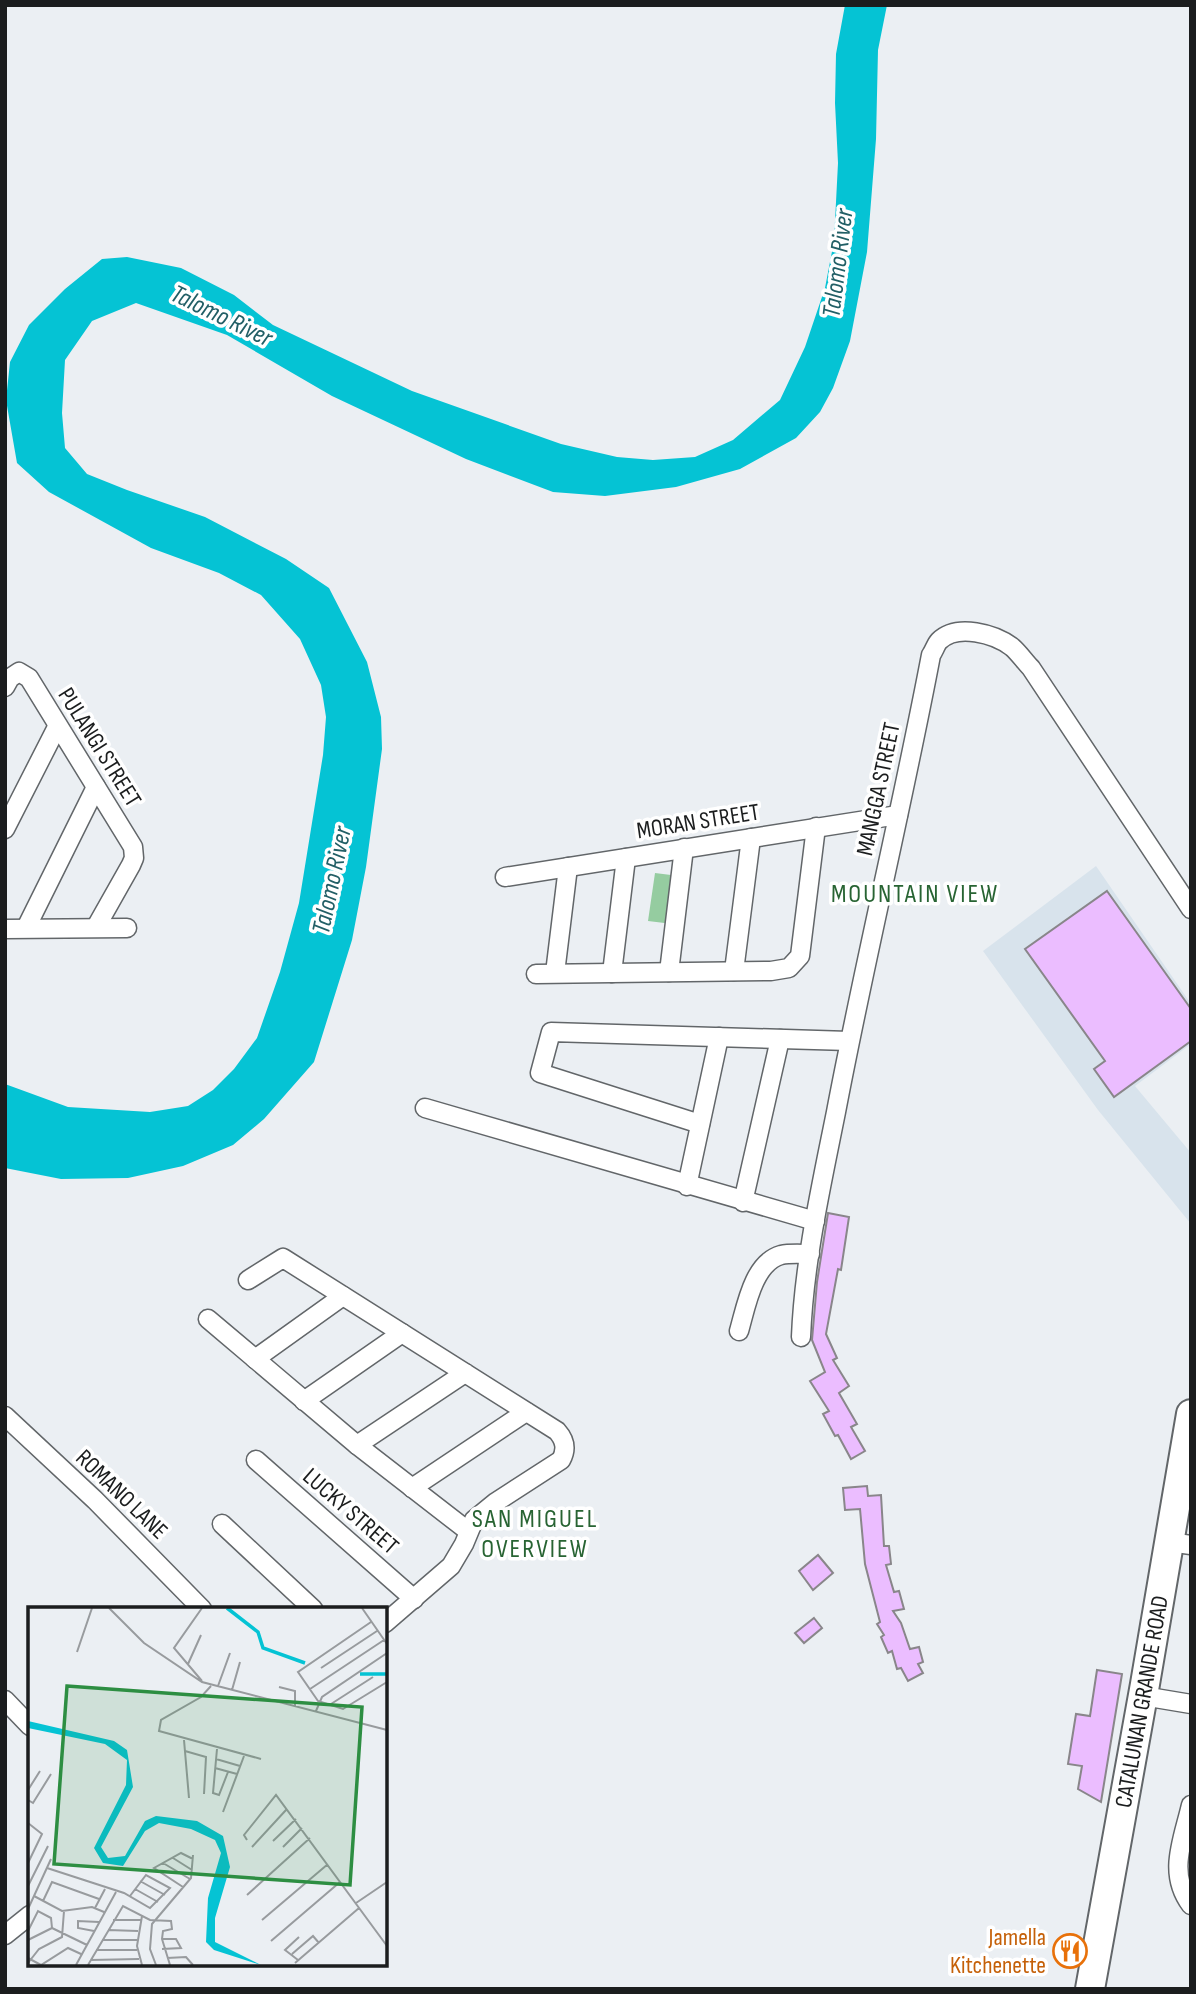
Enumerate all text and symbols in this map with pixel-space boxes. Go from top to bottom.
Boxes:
water label: Talomo River [816,206,861,319]
water label: Talomo River [166,279,279,355]
street label: PULANGI STREET [52,682,148,812]
street label: MANGGA STREET [850,720,907,858]
street label: MORAN STREET [635,797,762,845]
water label: Talomo River [306,822,359,937]
district label: MOUNTAIN VIEW [831,879,999,910]
street label: ROMANO LANE [70,1443,174,1545]
street label: LUCKY STREET [297,1462,405,1561]
district label: SAN MIGUEL OVERVIEW [472,1504,598,1565]
street label: CATALUNAN GRANDE ROAD [1109,1593,1175,1810]
inset map [28,1607,387,1966]
place label: Jamella Kitchenette [950,1923,1046,1980]
restaurant icon: Jamella Kitchenette [1051,1932,1089,1970]

